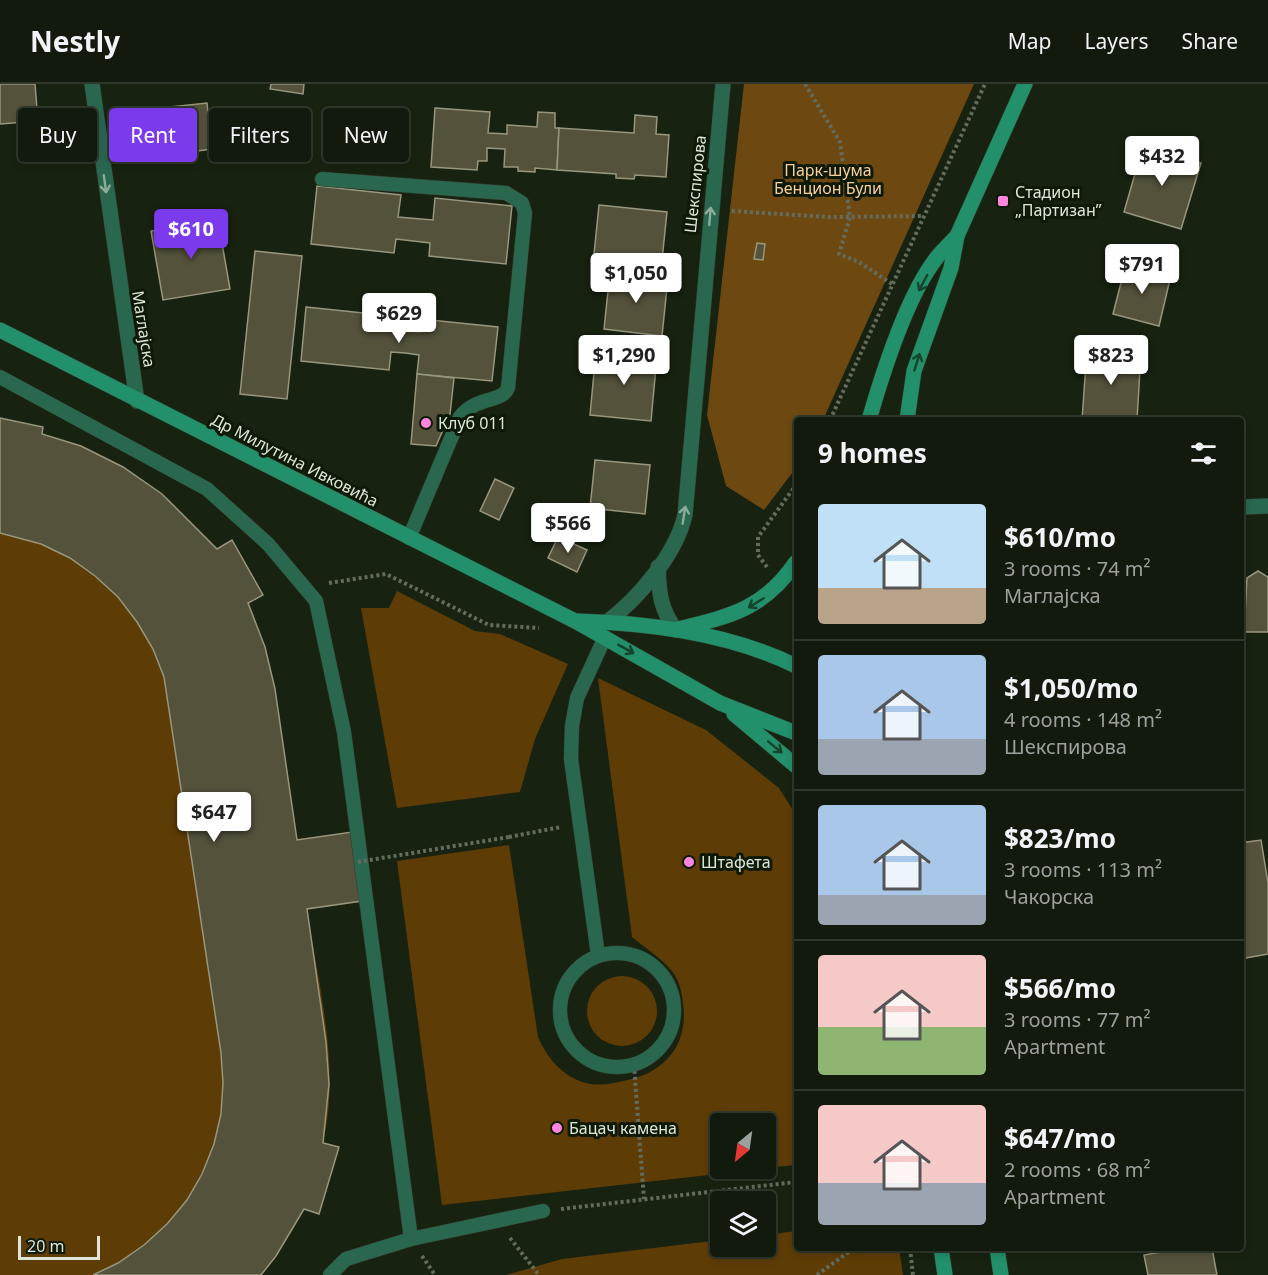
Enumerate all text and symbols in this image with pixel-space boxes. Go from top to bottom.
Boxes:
text: Nestly [30,22,120,60]
text: Map [1008,27,1052,55]
text: Layers [1085,27,1149,55]
text: Share [1182,27,1238,55]
chip: Buy [18,108,97,162]
chip: Rent [109,108,197,162]
chip: Filters [209,108,311,162]
chip: New [323,108,409,162]
street label: Шекспирова [679,134,711,234]
pin: $432 [1126,136,1198,187]
text: $432 [1139,142,1185,169]
park label: Парк-шума Бенцион Були [774,159,882,199]
one-way arrow [99,173,110,193]
place label: Стадион „Партизан” [1015,181,1102,221]
marker: Стадион „Партизан” [996,194,1010,208]
one-way arrow [705,207,716,227]
pin: $610 [155,209,227,260]
text: $610 [168,215,214,242]
pin: $791 [1106,244,1178,295]
text: $791 [1119,250,1165,277]
pin: $1,050 [587,253,685,304]
text: $1,050 [605,259,667,286]
one-way arrow [916,273,928,291]
street label: Маглајска [127,289,161,369]
pin: $629 [363,293,435,344]
text: $629 [376,299,422,326]
pin: $1,290 [575,335,673,386]
pin: $823 [1075,335,1147,386]
text: $1,290 [593,341,655,368]
text: $823 [1088,341,1134,368]
one-way arrow [912,353,923,372]
street label: Др Милутина Ивковића [208,408,382,512]
place label: Клуб 011 [438,412,507,434]
marker: Клуб 011 [419,416,433,430]
text: 9 homes [818,435,927,471]
icon: filters [1187,437,1220,470]
pin: $566 [532,503,604,554]
one-way arrow [679,506,690,526]
text: $566 [545,509,591,536]
text: $610/mo [1004,519,1116,555]
icon: home [866,528,938,600]
text: 3 rooms · 74 m² [1004,555,1151,582]
text: Маглајска [1004,582,1101,609]
one-way arrow [748,598,765,610]
one-way arrow [617,643,634,655]
text: $1,050/mo [1004,670,1138,706]
icon: home [866,679,938,751]
text: 4 rooms · 148 m² [1004,706,1162,733]
text: Шекспирова [1004,733,1127,760]
one-way arrow [767,741,783,754]
pin: $647 [178,792,250,843]
text: $647 [191,798,237,825]
text: $823/mo [1004,820,1116,856]
icon: home [866,829,938,901]
place label: Штафета [701,851,771,873]
marker: Штафета [682,855,696,869]
text: 3 rooms · 113 m² [1004,856,1162,883]
text: Чакорска [1004,883,1094,910]
text: $566/mo [1004,970,1116,1006]
icon: home [866,979,938,1051]
text: 3 rooms · 77 m² [1004,1006,1151,1033]
text: Apartment [1004,1033,1105,1060]
north arrow [710,1113,776,1179]
map controls [710,1113,776,1257]
place label: Бацач камена [569,1117,677,1139]
text: $647/mo [1004,1120,1116,1156]
marker: Бацач камена [550,1121,564,1135]
icon: home [866,1129,938,1201]
text: 2 rooms · 68 m² [1004,1156,1151,1183]
text: Apartment [1004,1183,1105,1210]
button: layers [710,1191,776,1257]
scale bar [18,1233,100,1260]
text: 20 m [27,1235,64,1257]

